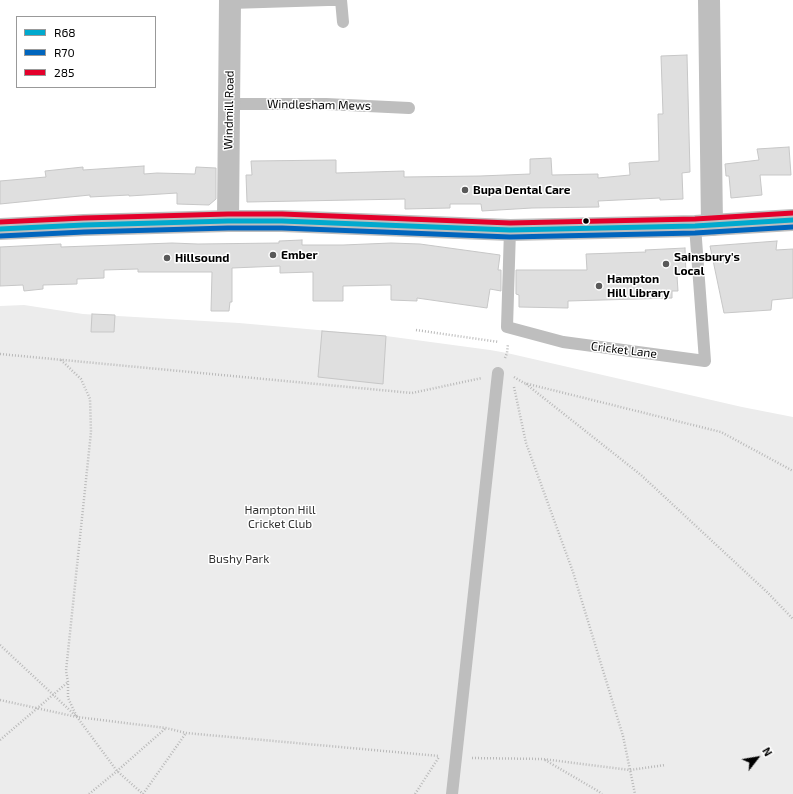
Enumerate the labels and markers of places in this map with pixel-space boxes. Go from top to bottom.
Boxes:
place label: Bupa Dental Care [473,183,571,197]
marker: Bupa Dental Care [460,185,470,195]
unlabelled marker [581,216,591,226]
place label: Ember [281,248,318,262]
marker: Ember [268,250,278,260]
place label: Sainsbury's Local [674,250,740,278]
place label: Hillsound [175,251,229,265]
marker: Hillsound [162,253,172,263]
marker: Sainsbury's Local [661,259,671,269]
place label: Hampton Hill Library [607,272,670,300]
marker: Hampton Hill Library [594,281,604,291]

